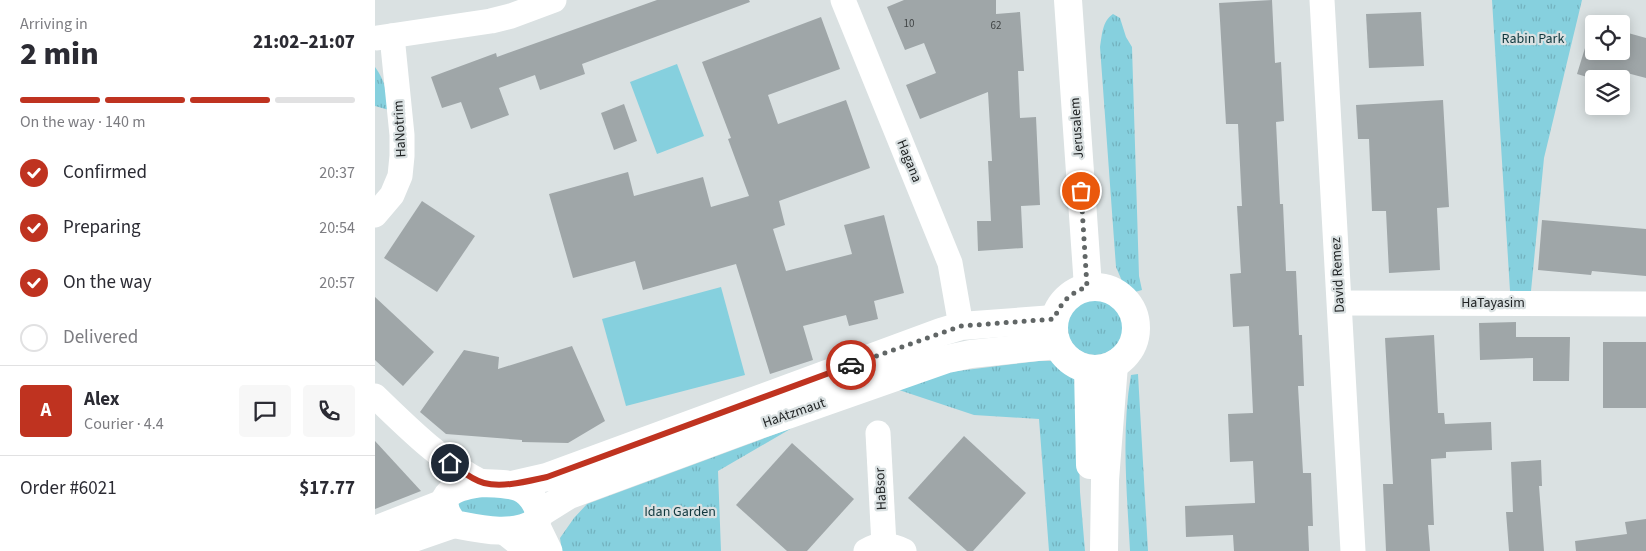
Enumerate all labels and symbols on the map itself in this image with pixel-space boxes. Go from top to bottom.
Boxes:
house number: 10 [904,16,914,31]
house number: 62 [991,18,1001,33]
park label: Rabin Park [1502,29,1564,49]
street label: Jerusalem [1065,97,1089,159]
street label: HaNotrim [389,100,411,158]
street label: Hagana [891,136,927,186]
pin [1060,170,1102,212]
street label: David Remez [1326,237,1350,313]
street label: HaTayasim [1461,293,1525,313]
courier [826,340,876,390]
street label: HaAtzmaut [760,393,828,433]
pin [429,442,471,484]
street label: HaBsor [870,467,892,511]
park label: Idan Garden [644,502,716,522]

